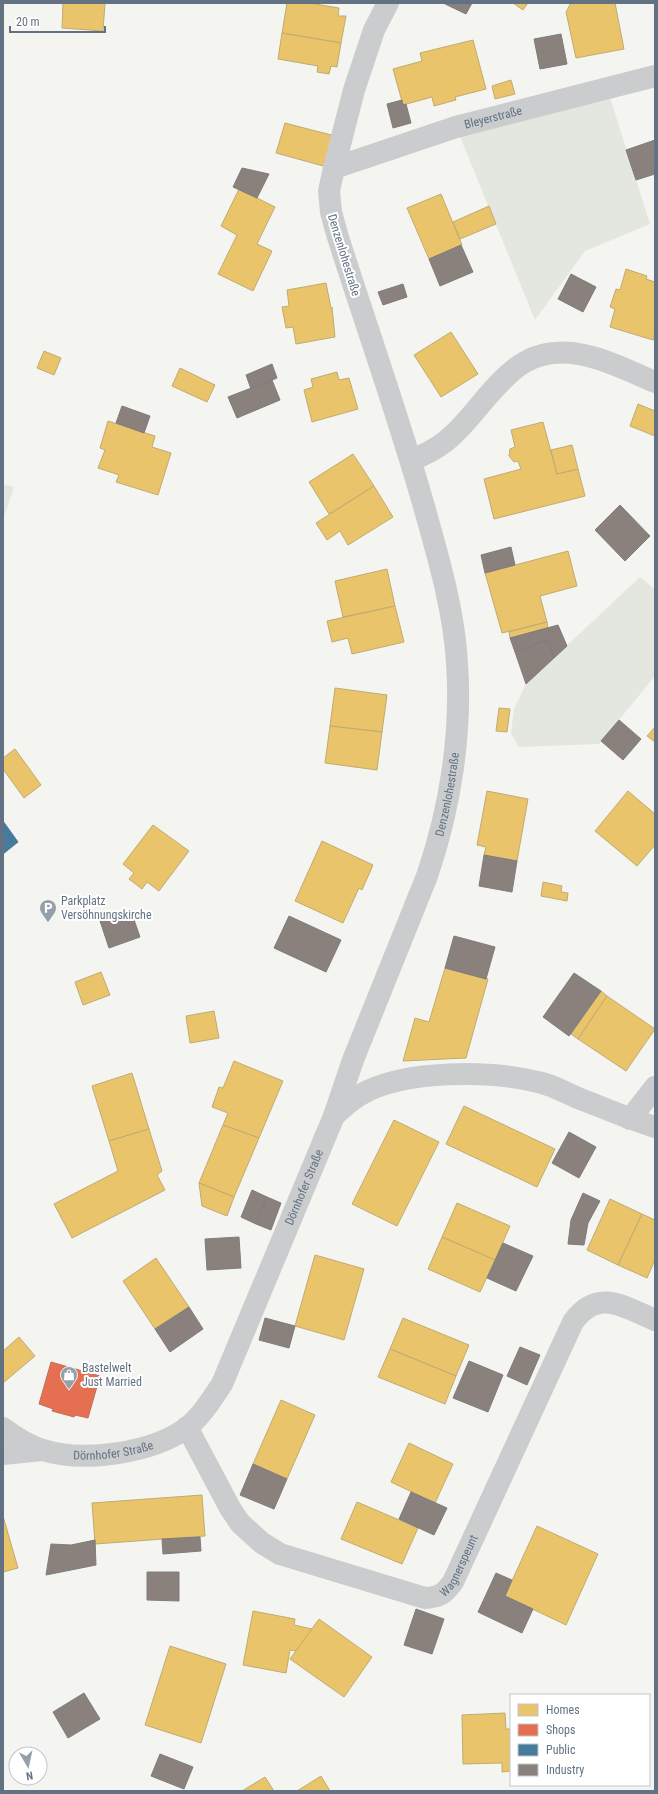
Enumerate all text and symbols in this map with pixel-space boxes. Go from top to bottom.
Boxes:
scale bar [10,8,105,34]
text: 20 m [16,15,40,29]
street label: Bleyerstraße [463,103,524,132]
street label: Denzenlohestraße [325,212,363,298]
street label: Denzenlohestraße [432,751,462,838]
place label: Parkplatz Versöhnungskirche [61,894,152,922]
parking icon: Parkplatz Versöhnungskirche [38,898,58,923]
street label: Dörnhofer Straße [282,1147,326,1227]
place label: Bastelwelt Just Married [82,1361,142,1389]
shop icon: Bastelwelt Just Married [59,1365,79,1390]
street label: Dörnhofer Straße [73,1438,155,1463]
street label: Wagnerspeunt [437,1532,481,1600]
legend [510,1694,650,1786]
text: Homes [546,1703,580,1717]
text: Shops [546,1723,575,1737]
text: Public [546,1743,576,1757]
north arrow [8,1746,48,1786]
text: Industry [546,1763,584,1777]
text: N [25,1768,34,1782]

